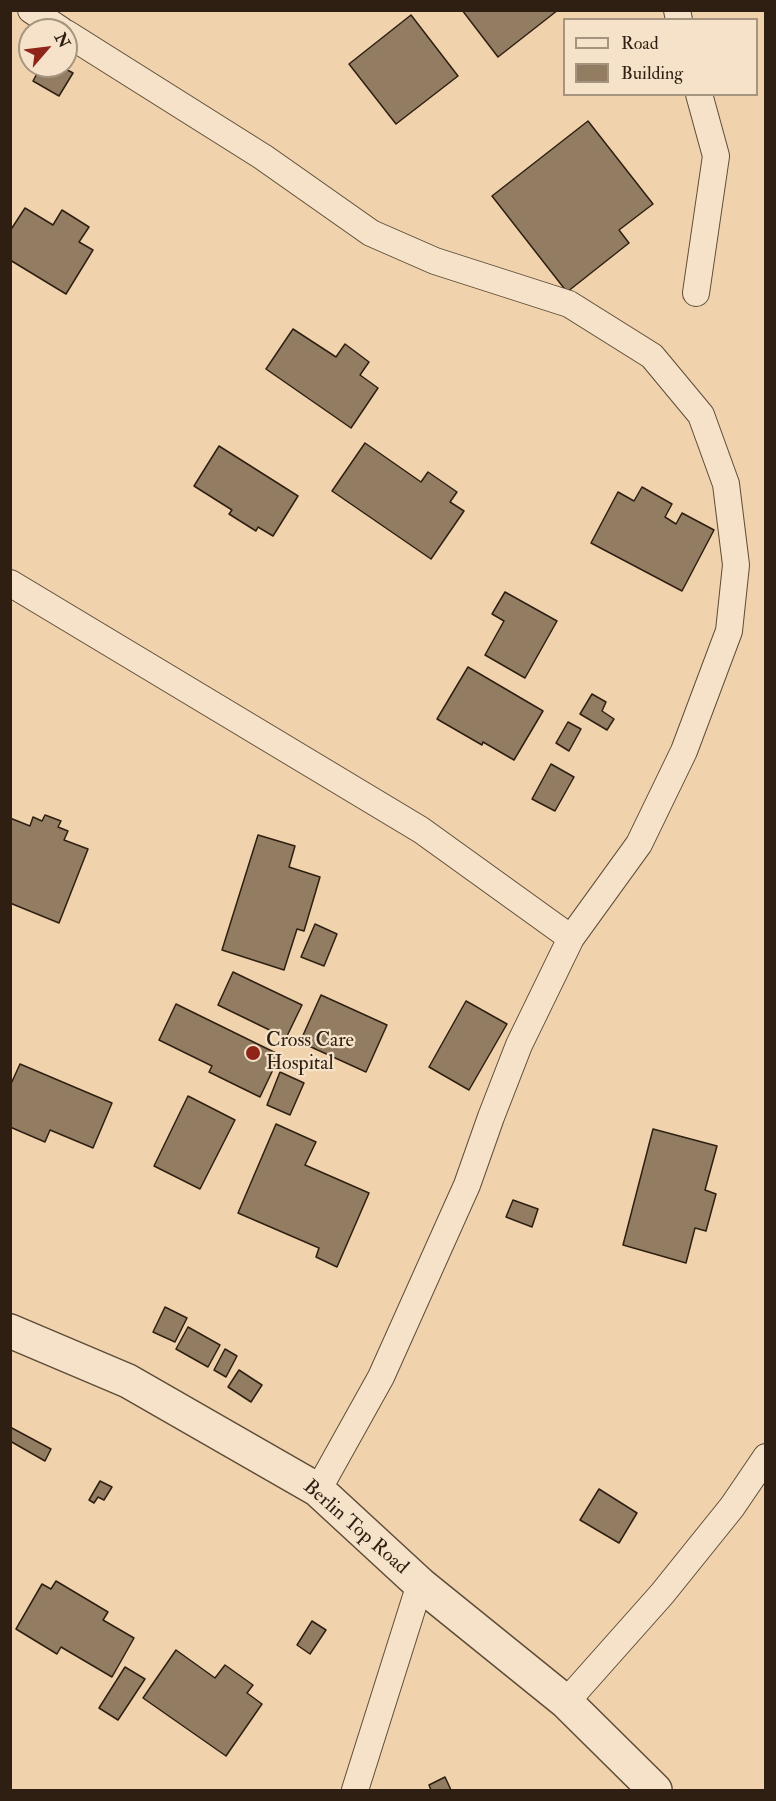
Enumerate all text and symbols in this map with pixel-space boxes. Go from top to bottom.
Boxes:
north arrow [18,18,78,78]
legend [563,18,758,96]
text: N [50,29,74,52]
text: Road [621,32,659,55]
text: Building [621,62,683,85]
place label: Cross Care Hospital [266,1030,354,1077]
marker: Cross Care Hospital [244,1044,262,1062]
street label: Berlin Top Road [297,1476,413,1580]

